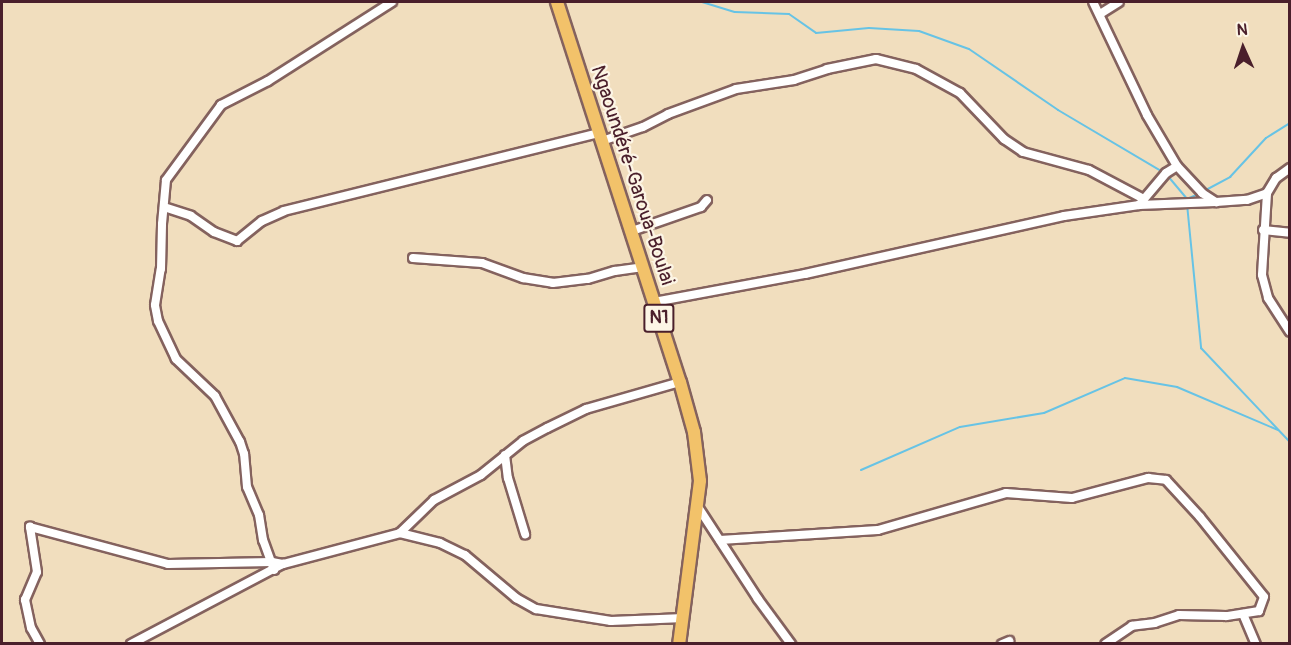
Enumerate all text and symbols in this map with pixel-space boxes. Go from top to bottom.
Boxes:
north arrow [1213,18,1273,78]
text: N [1236,20,1248,40]
street label: Ngaoundéré-Garoua-Boulai [586,62,680,288]
road number: N1 [642,303,676,333]

